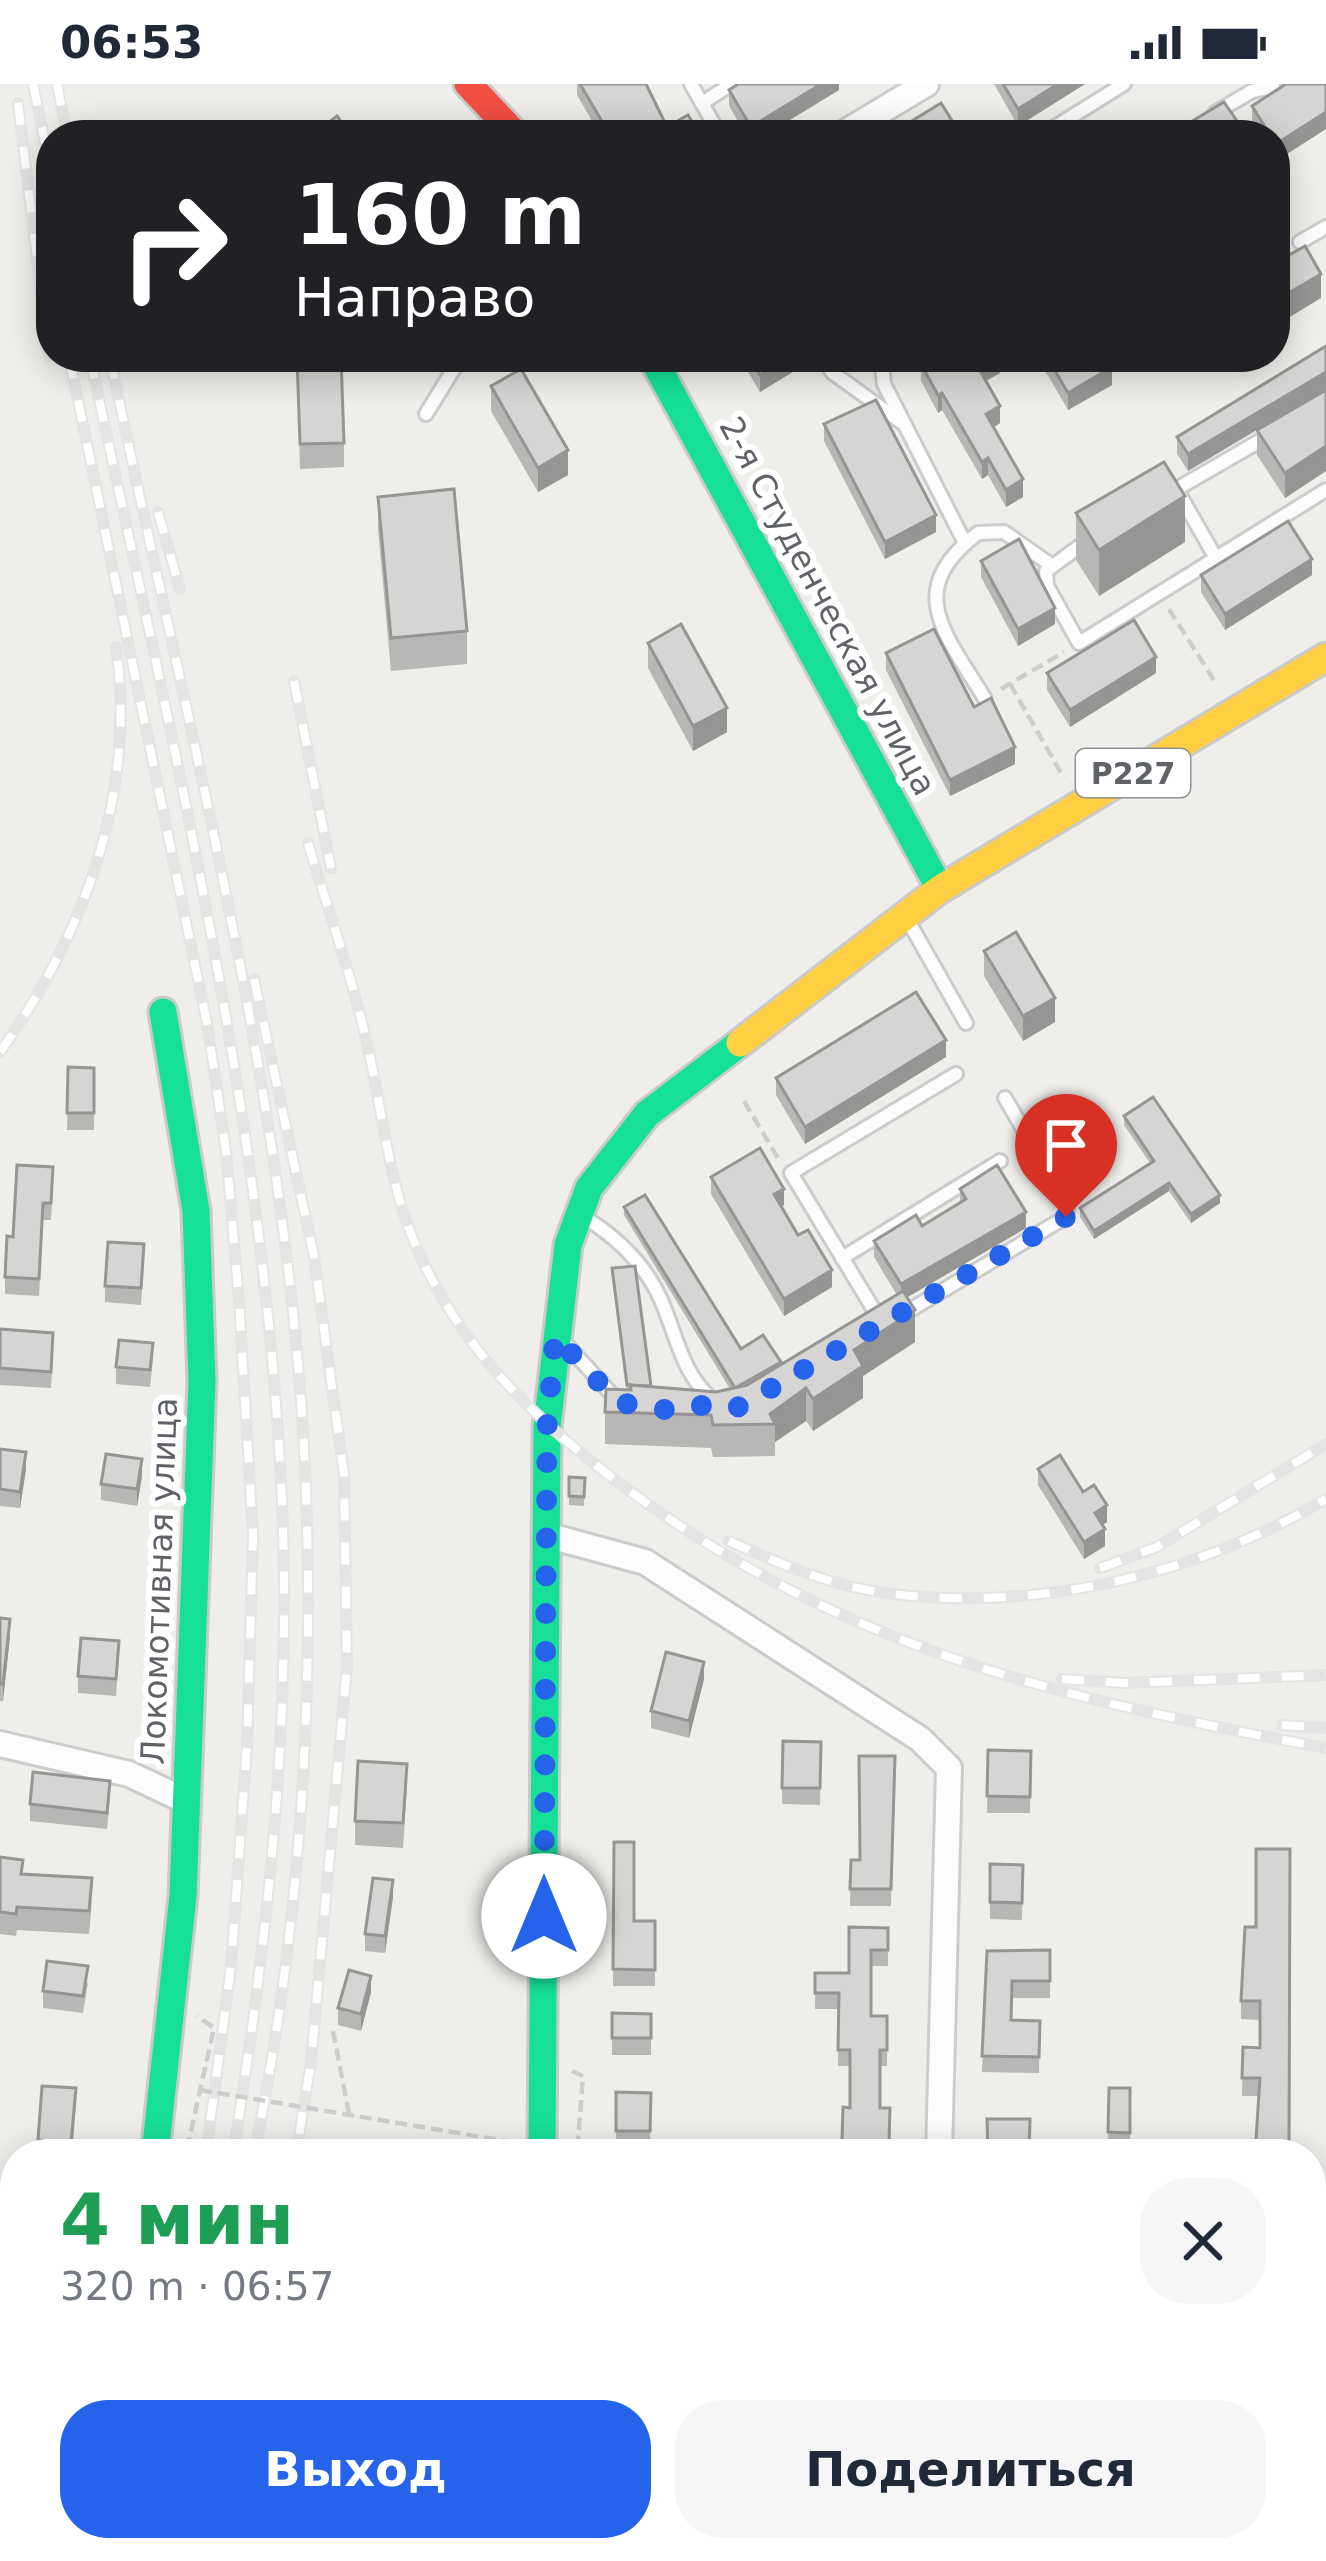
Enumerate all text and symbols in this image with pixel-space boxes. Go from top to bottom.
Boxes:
text: 06:53 [60,16,203,69]
text: 160 m [294,166,586,264]
icon: right [96,168,252,324]
text: Направо [294,266,535,329]
street label: 2-я Студенческая улица [712,410,944,802]
road number: Р227 [1076,749,1190,797]
pin [1015,1094,1117,1217]
icon: arrive [1033,1112,1099,1178]
street label: Локомотивная улица [133,1397,185,1765]
position arrow [481,1853,607,1979]
text: 4 мин [60,2177,294,2261]
button: close [1140,2178,1266,2304]
text: 320 m · 06:57 [60,2264,334,2309]
button: Выход [60,2400,651,2538]
button: Поделиться [675,2400,1266,2538]

